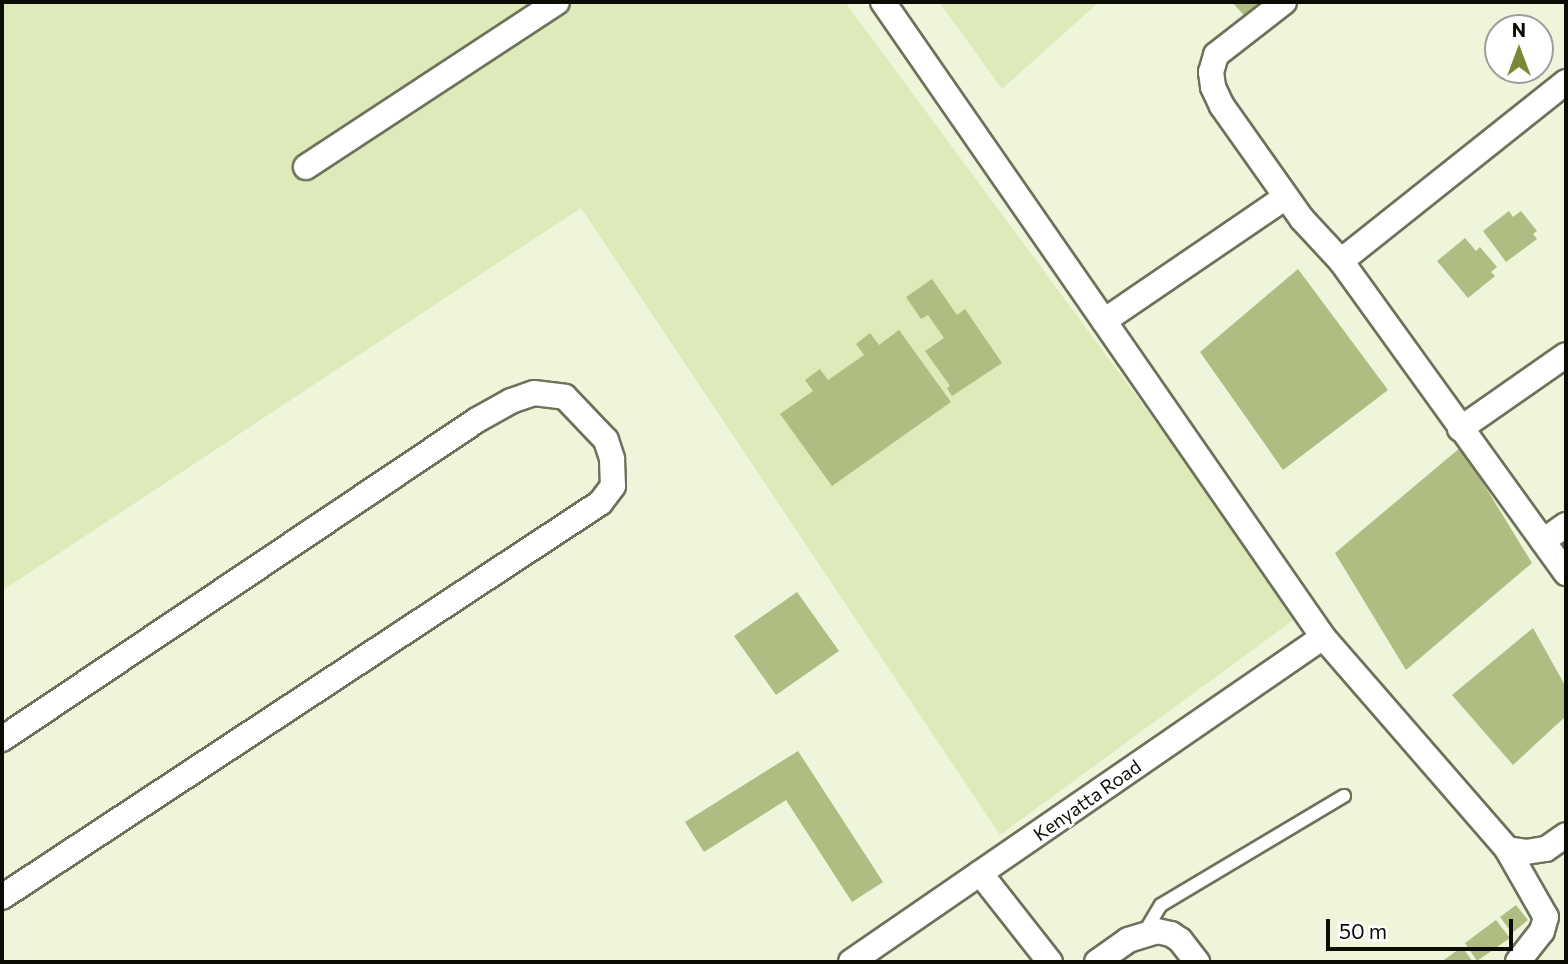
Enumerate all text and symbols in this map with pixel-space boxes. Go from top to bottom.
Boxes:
north arrow [1484,14,1554,84]
text: N [1512,18,1526,41]
street label: Kenyatta Road [1029,755,1145,845]
scale bar [1330,904,1517,948]
text: 50 m [1339,918,1387,943]

